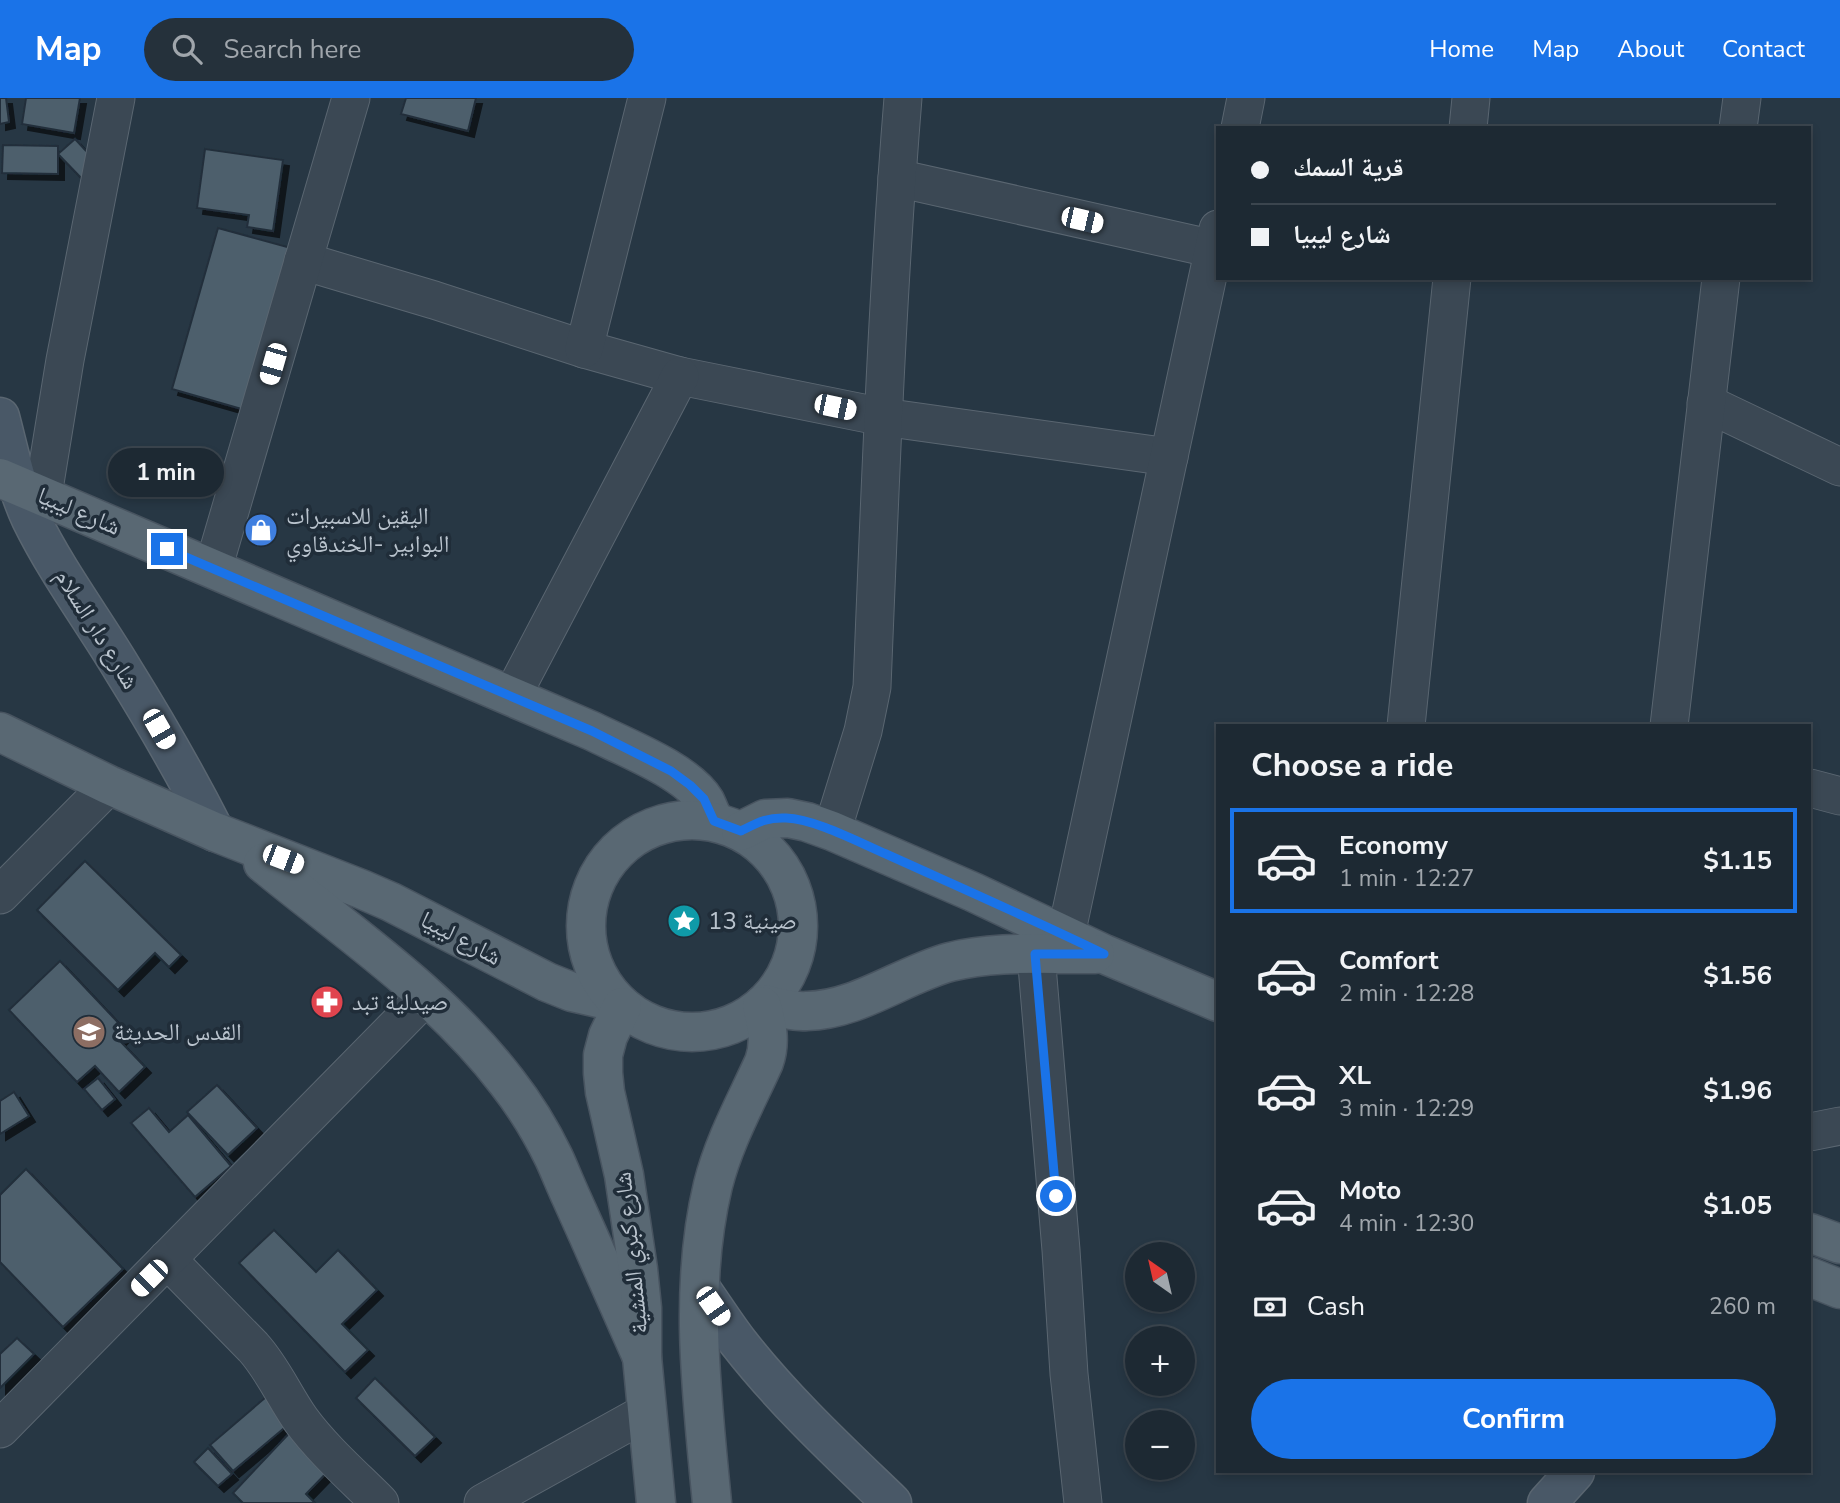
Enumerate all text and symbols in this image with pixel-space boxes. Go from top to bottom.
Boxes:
search box [144,18,634,81]
text: Map [35,27,102,72]
icon: search [168,30,206,68]
text: Search here [224,32,361,67]
text: Home [1429,33,1494,65]
text: Map [1532,33,1579,65]
text: About [1617,33,1684,65]
text: Contact [1722,33,1805,65]
text: قرية السمك [1293,150,1404,185]
car [1060,205,1105,235]
text: شارع ليبيا [1293,217,1391,252]
car [258,341,289,387]
car [813,392,858,422]
callout: 1 min [109,448,225,496]
text: 1 min [136,457,196,488]
street label: شارع ليبيا [33,479,125,543]
place label: اليقين للاسبيرات البوابير -الخندقاوي [286,500,449,563]
shop icon: اليقين للاسبيرات البوابير -الخندقاوي [242,511,280,549]
route end [151,533,183,565]
street label: شارع دار السلام [47,563,147,695]
car [140,706,179,752]
text: Choose a ride [1251,744,1453,787]
text: Economy [1339,828,1448,863]
icon: car [1255,829,1318,892]
car [260,842,307,876]
text: $1.15 [1703,843,1772,878]
text: 1 min · 12:27 [1339,863,1474,894]
place icon: صينية 13 [665,902,703,940]
street label: شارع ليبيا [415,903,507,973]
place label: صينية 13 [708,905,797,937]
text: Comfort [1339,943,1439,978]
icon: car [1255,944,1318,1007]
text: $1.56 [1703,958,1772,993]
text: 2 min · 12:28 [1339,978,1474,1009]
pharmacy icon: صيدلية تبد [308,983,346,1021]
place label: صيدلية تبد [352,986,448,1018]
school or university icon: القدس الحديثة [70,1013,108,1051]
place label: القدس الحديثة [114,1016,242,1048]
text: XL [1339,1058,1371,1093]
icon: car [1255,1059,1318,1122]
text: $1.96 [1703,1073,1772,1108]
text: 3 min · 12:29 [1339,1093,1474,1124]
street label: شارع كبري المنشية [607,1170,658,1336]
text: Moto [1339,1173,1401,1208]
icon: car [1255,1174,1318,1237]
route start [1040,1180,1072,1212]
text: $1.05 [1703,1188,1772,1223]
text: 4 min · 12:30 [1339,1208,1474,1239]
north arrow [1125,1242,1195,1312]
map controls [1125,1242,1195,1480]
car [127,1256,172,1300]
car [693,1283,734,1329]
icon: cash [1251,1288,1289,1326]
text: Cash [1307,1289,1365,1324]
text: 260 m [1709,1291,1776,1322]
button: + [1125,1326,1195,1396]
button: Confirm [1251,1379,1776,1459]
button: − [1125,1410,1195,1480]

